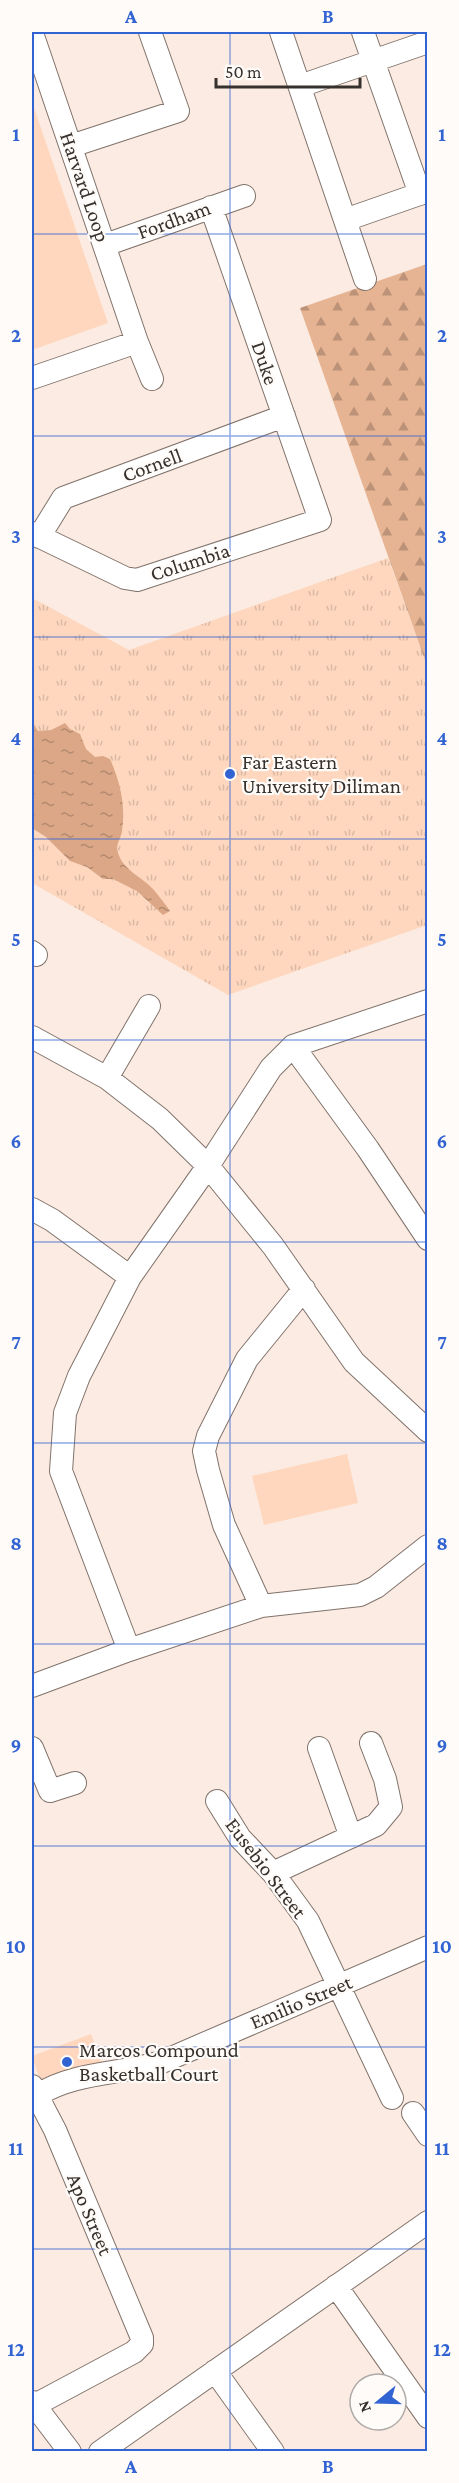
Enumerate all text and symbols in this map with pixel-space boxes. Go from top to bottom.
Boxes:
text: A [124,5,138,27]
text: B [322,5,334,27]
scale bar [216,51,360,89]
text: 50 m [225,62,262,82]
text: 1 [12,123,20,145]
text: 1 [438,123,446,145]
street label: Harvard Loop [55,129,115,245]
street label: Fordham [134,196,214,244]
text: 2 [11,324,21,346]
text: 2 [437,324,447,346]
street label: Duke [246,338,284,388]
street label: Cornell [119,443,185,487]
text: 3 [11,525,21,547]
text: 3 [437,525,447,547]
street label: Columbia [147,538,233,586]
text: 4 [11,727,22,749]
text: 4 [437,727,448,749]
place label: Far Eastern University Diliman [242,750,401,798]
marker: Far Eastern University Diliman [223,767,237,781]
text: 5 [11,928,21,950]
text: 5 [437,928,447,950]
text: 6 [11,1130,21,1152]
text: 6 [437,1130,447,1152]
text: 7 [11,1331,21,1353]
text: 7 [437,1331,447,1353]
text: 8 [10,1532,22,1554]
text: 8 [436,1532,448,1554]
text: 9 [11,1734,21,1756]
text: 9 [437,1734,447,1756]
street label: Eusebio Street [220,1813,312,1924]
text: 10 [6,1935,26,1957]
text: 10 [432,1935,452,1957]
street label: Emilio Street [246,1969,357,2034]
place label: Marcos Compound Basketball Court [79,2038,239,2086]
marker: Marcos Compound Basketball Court [60,2055,74,2069]
text: 11 [9,2137,24,2159]
text: 11 [435,2137,450,2159]
street label: Apo Street [62,2169,118,2259]
text: 12 [7,2338,25,2360]
text: 12 [433,2338,451,2360]
north arrow [348,2372,408,2432]
text: N [354,2399,374,2415]
text: A [124,2455,138,2477]
text: B [322,2455,334,2477]

